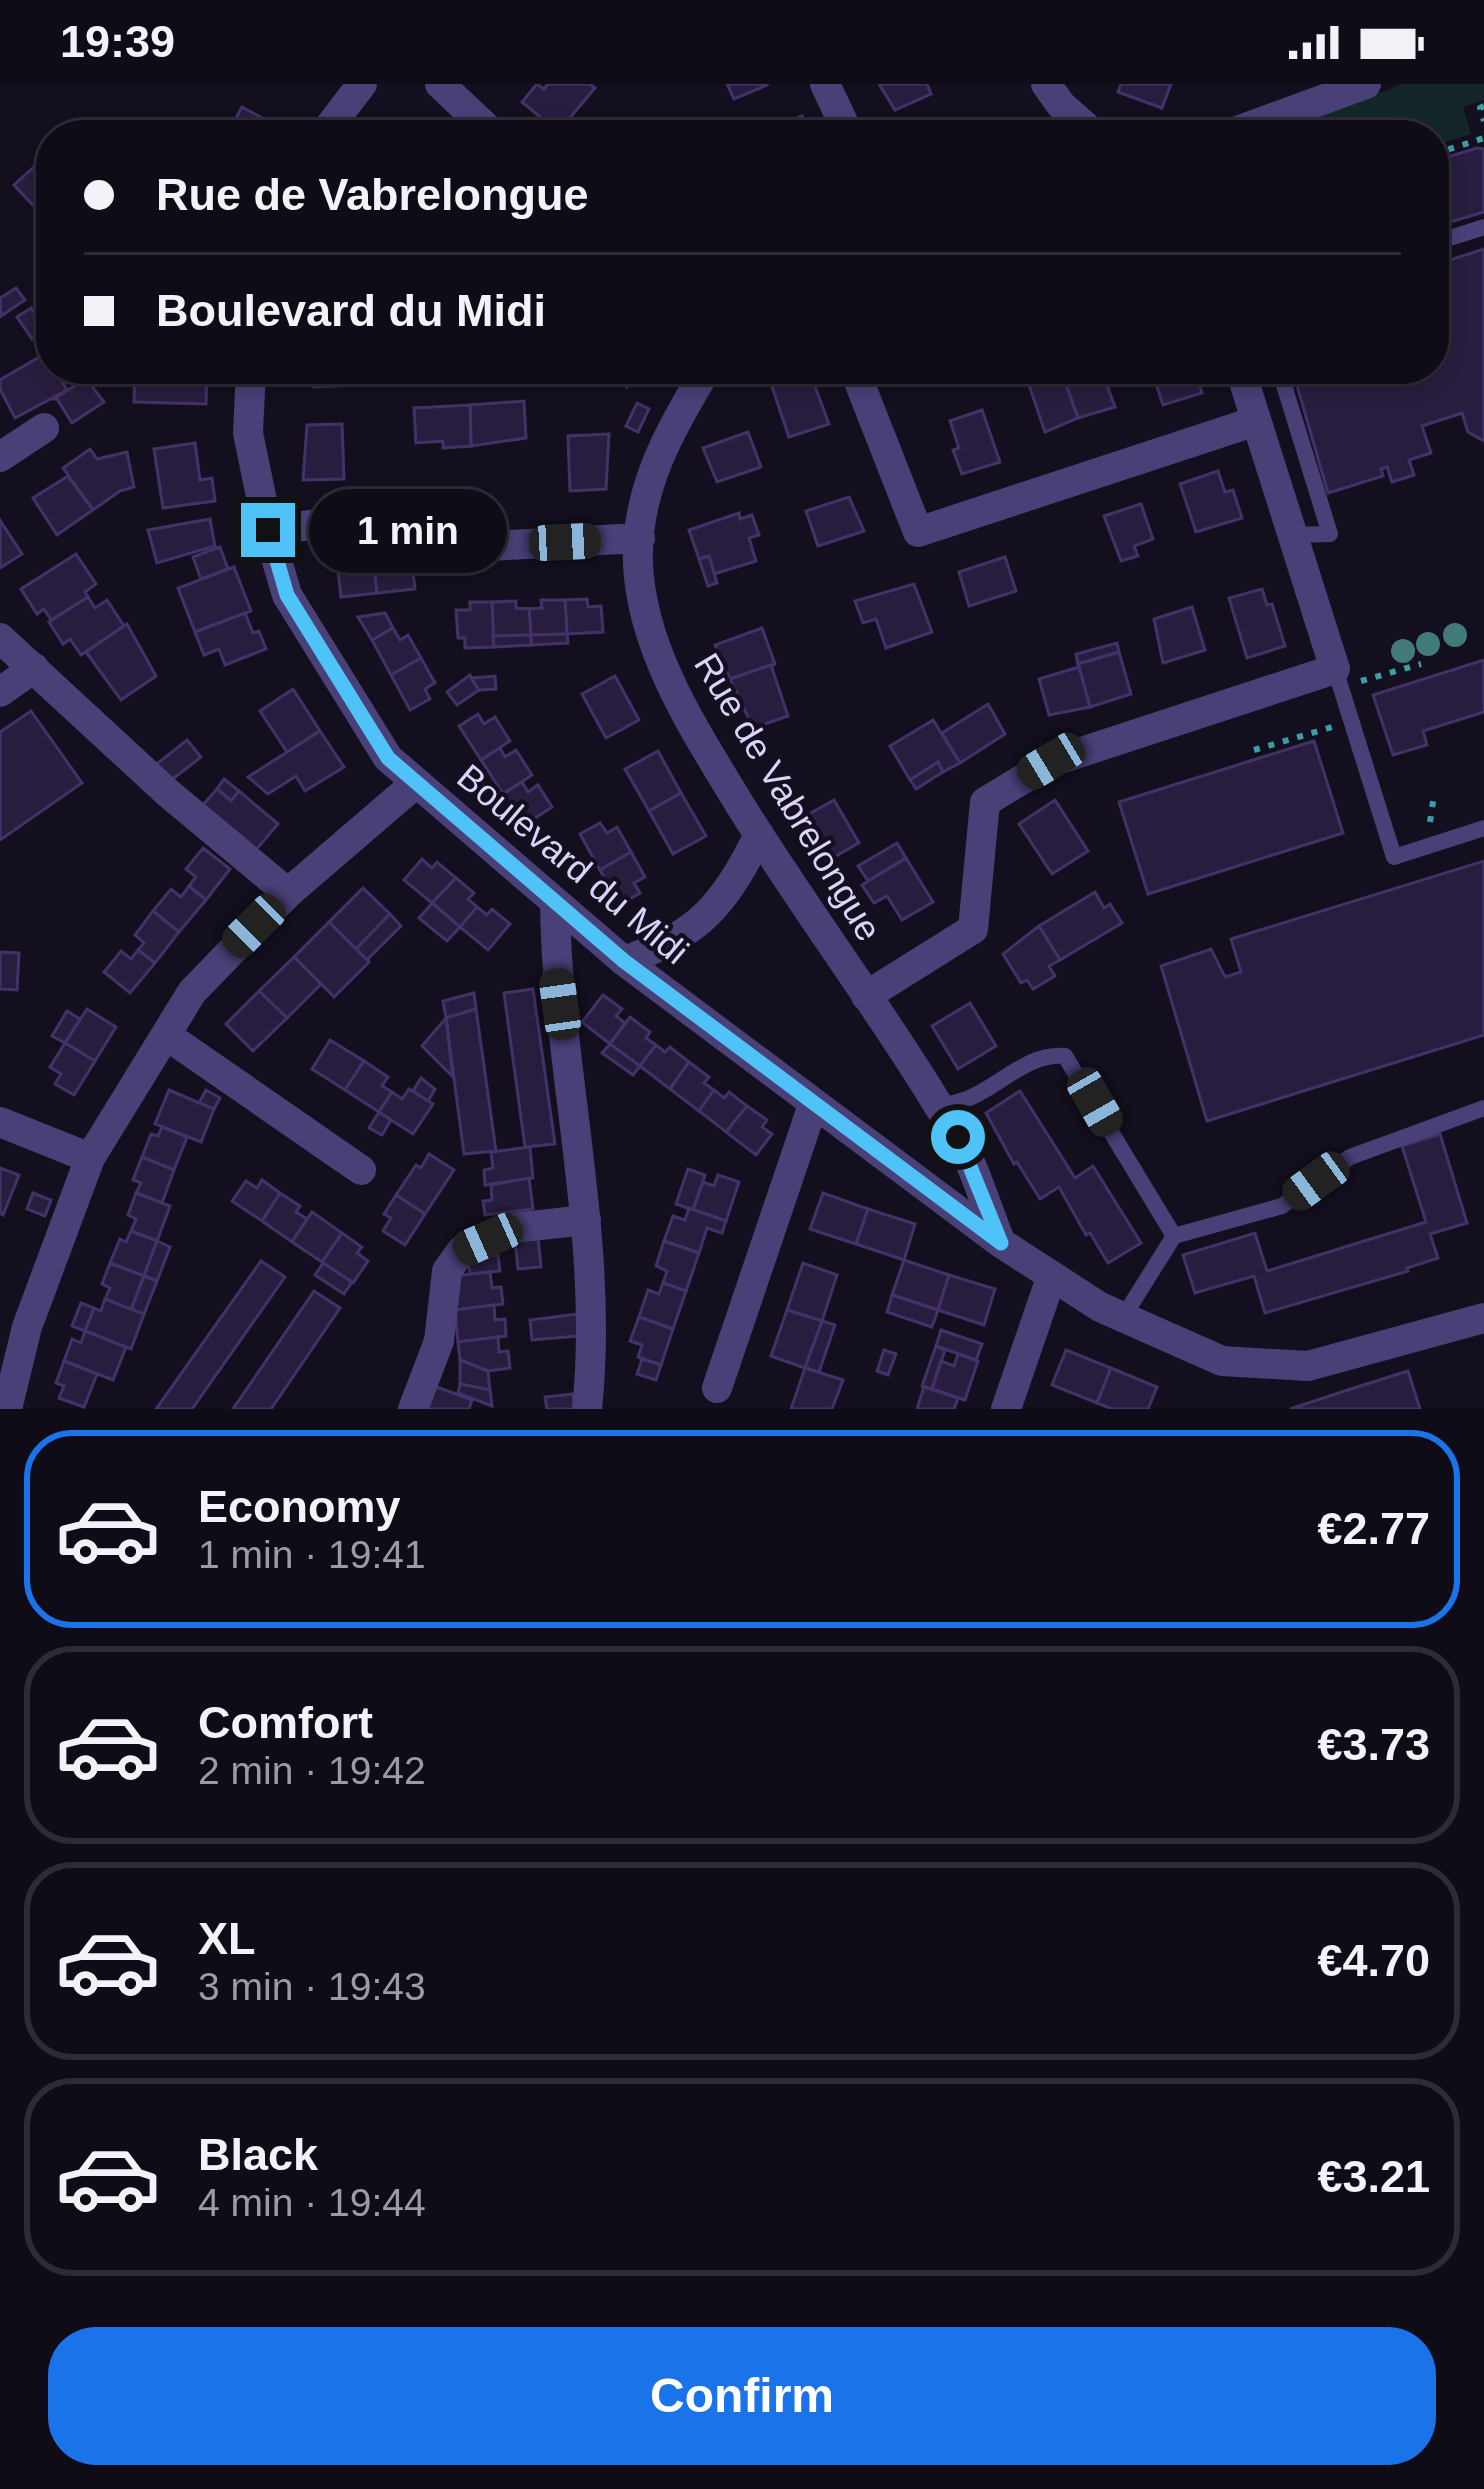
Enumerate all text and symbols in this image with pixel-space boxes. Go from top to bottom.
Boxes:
text: 19:39 [60,16,175,67]
text: Rue de Vabrelongue [156,169,589,220]
text: Boulevard du Midi [156,285,546,336]
callout: 1 min [310,488,508,572]
route end [241,503,295,557]
text: 1 min [357,509,459,552]
car [528,522,602,562]
street label: Rue de Vabrelongue [686,646,890,948]
car [1011,727,1091,795]
street label: Boulevard du Midi [449,756,697,972]
car [216,888,292,964]
car [537,966,583,1042]
car [1061,1062,1129,1142]
route start [931,1110,985,1164]
car [1276,1145,1356,1217]
car [448,1208,528,1270]
icon: car [54,1475,162,1583]
text: Economy [198,1481,401,1532]
text: €2.77 [1317,1503,1430,1554]
text: 1 min · 19:41 [198,1533,426,1576]
icon: car [54,1691,162,1799]
text: Comfort [198,1697,373,1748]
text: €3.73 [1317,1719,1430,1770]
text: 2 min · 19:42 [198,1749,426,1792]
icon: car [54,1907,162,2015]
text: XL [198,1913,256,1964]
text: €4.70 [1317,1935,1430,1986]
text: 3 min · 19:43 [198,1965,426,2008]
icon: car [54,2123,162,2231]
text: Black [198,2129,318,2180]
text: €3.21 [1317,2151,1430,2202]
text: 4 min · 19:44 [198,2181,426,2224]
button: Confirm [48,2327,1436,2465]

